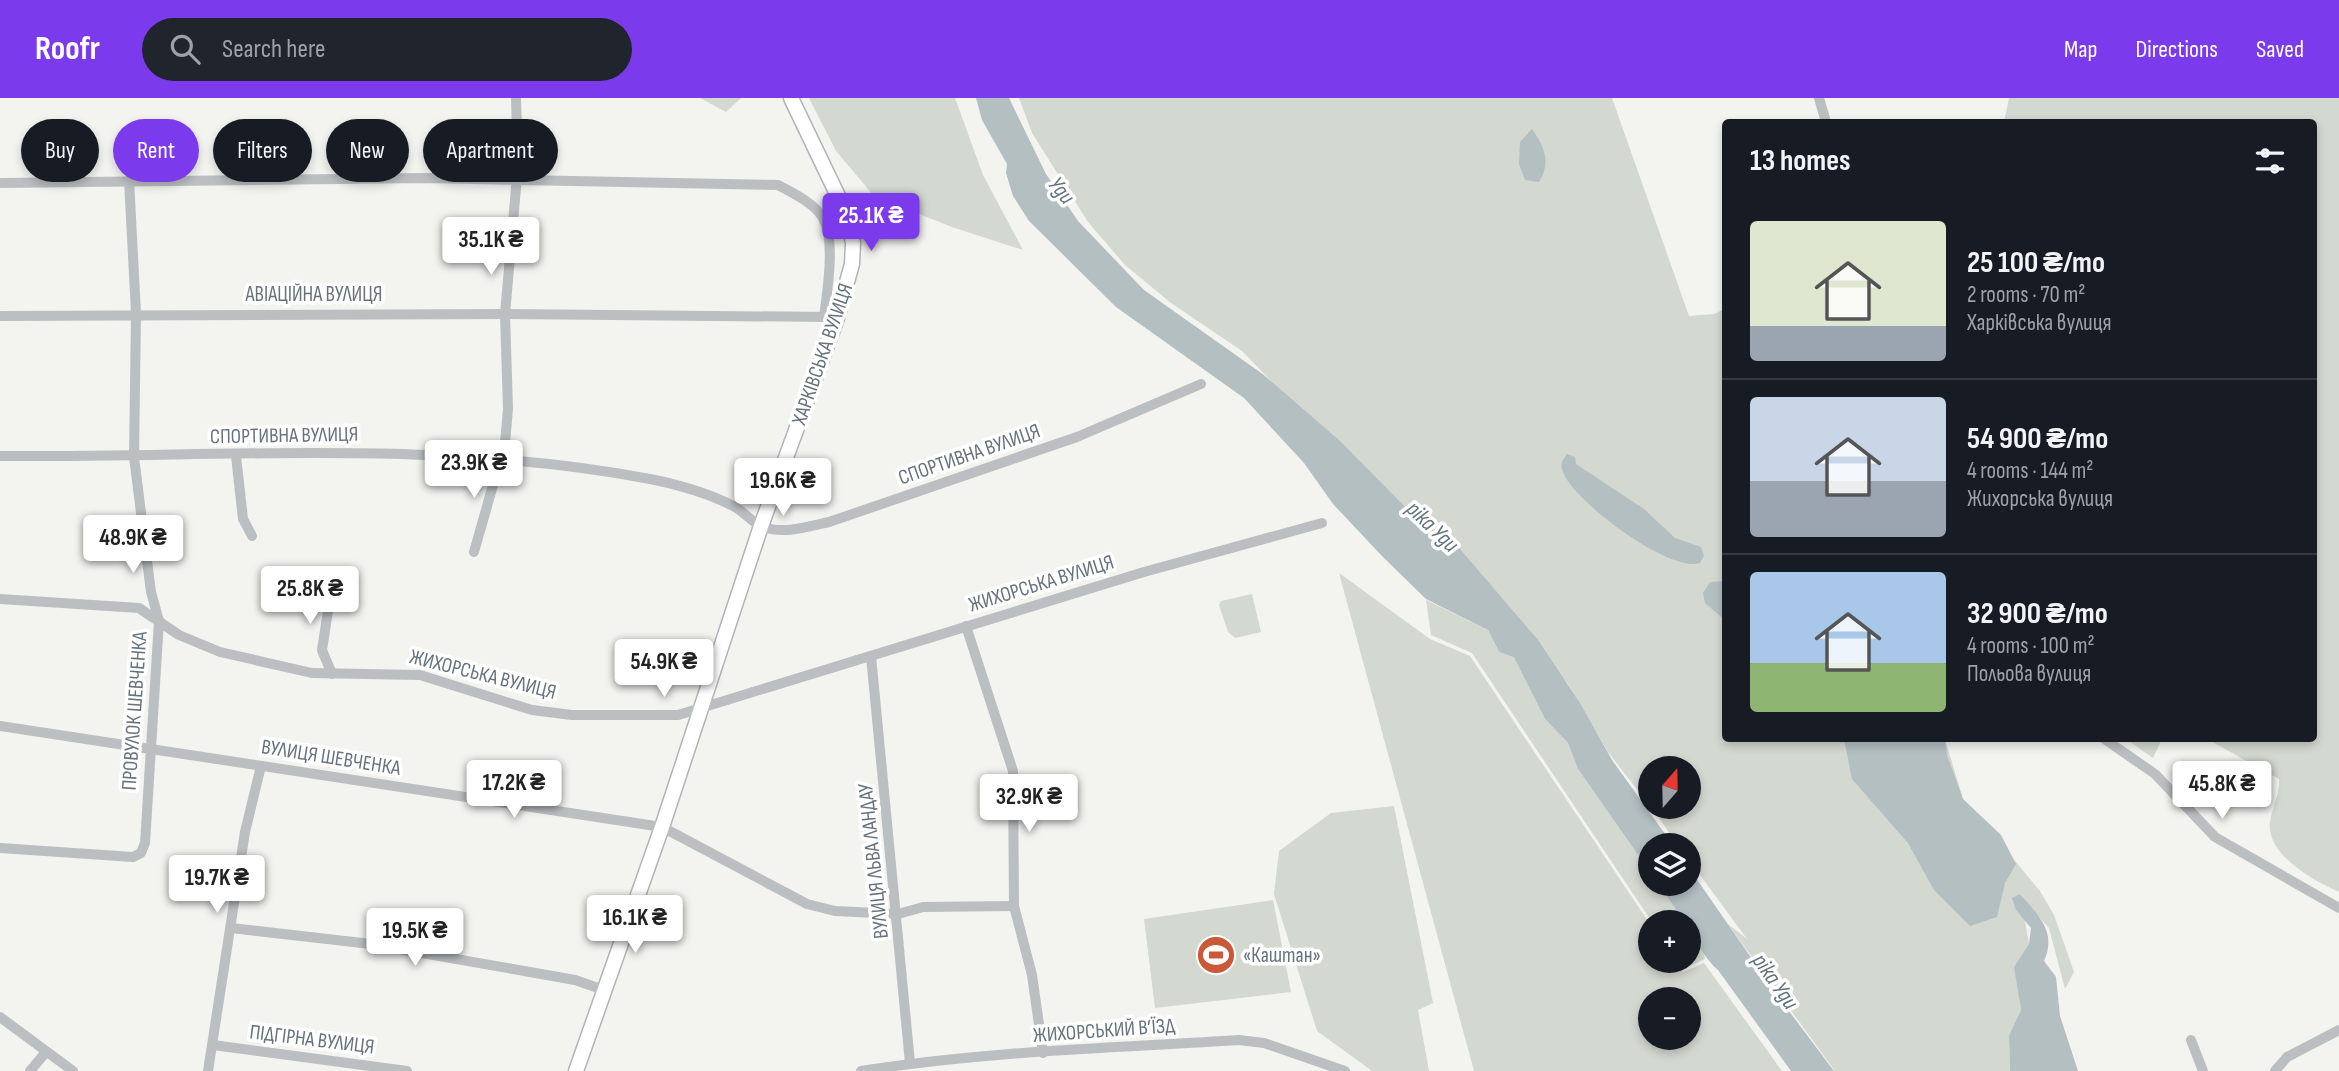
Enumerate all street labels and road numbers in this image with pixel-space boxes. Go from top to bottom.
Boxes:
street label: ХАРКІВСЬКА ВУЛИЦЯ [786,280,858,429]
street label: АВІАЦІЙНА ВУЛИЦЯ [245,282,382,307]
street label: СПОРТИВНА ВУЛИЦЯ [895,418,1043,490]
street label: СПОРТИВНА ВУЛИЦЯ [210,422,358,449]
street label: ЖИХОРСЬКА ВУЛИЦЯ [966,550,1117,617]
street label: ПРОВУЛОК ШЕВЧЕНКА [116,630,153,791]
street label: ЖИХОРСЬКА ВУЛИЦЯ [407,644,559,705]
street label: ВУЛИЦЯ ШЕВЧЕНКА [260,734,403,781]
street label: ВУЛИЦЯ ЛЬВА ЛАНДАУ [853,782,894,940]
street label: ЖИХОРСЬКИЙ В’ЇЗД [1032,1013,1176,1048]
street label: ПІДГІРНА ВУЛИЦЯ [248,1019,376,1060]

